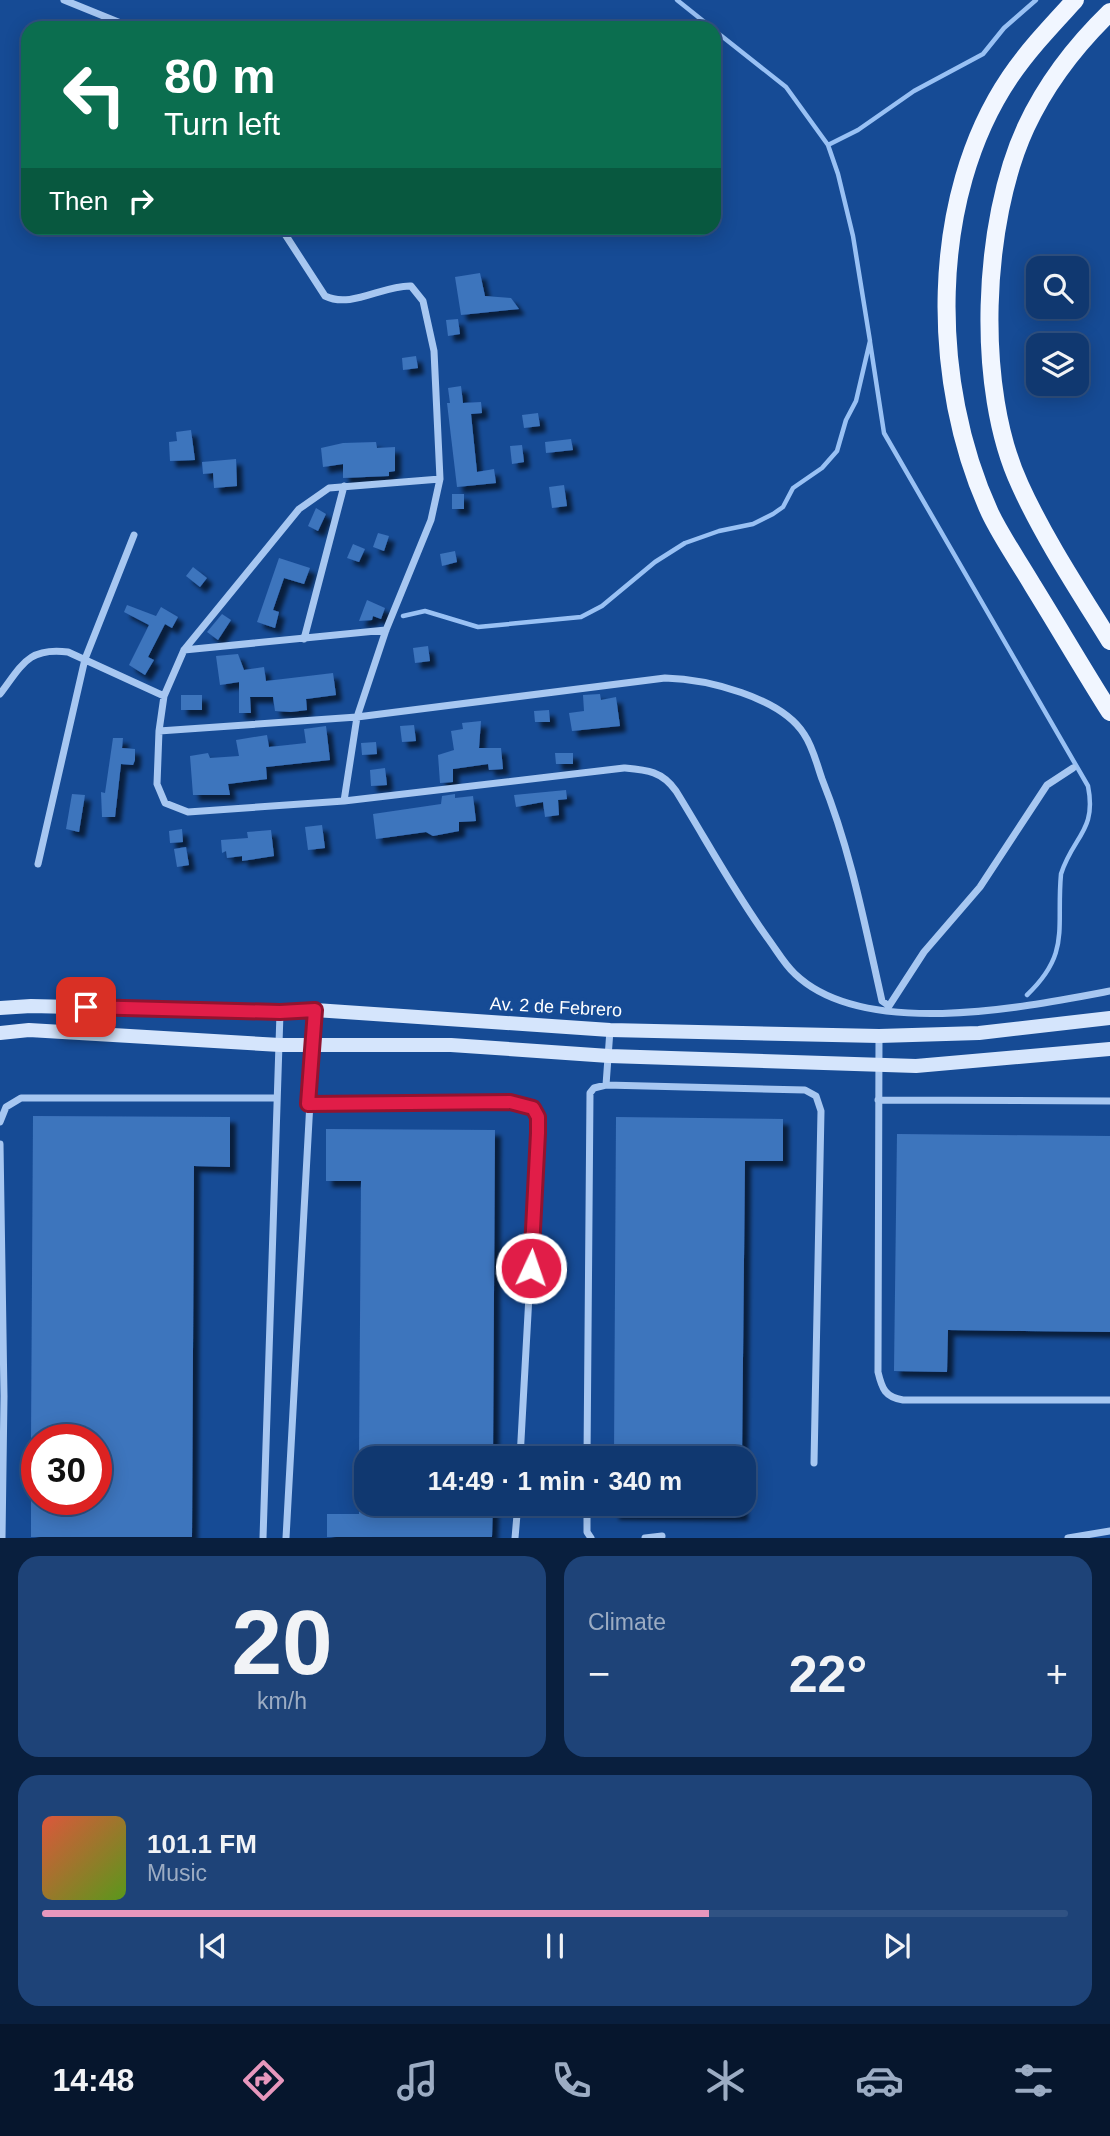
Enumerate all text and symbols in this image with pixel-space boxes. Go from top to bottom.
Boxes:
icon: left [49,49,140,140]
text: 80 m [164,49,276,103]
text: Turn left [164,106,280,142]
icon: right [122,182,160,220]
text: Then [49,186,108,216]
map controls [1026,256,1089,396]
button: search [1026,256,1089,319]
button: layers [1026,333,1089,396]
pin [56,977,116,1037]
icon: arrive [67,988,105,1026]
street label: Av. 2 de Febrero [489,994,623,1020]
position arrow [494,1231,568,1305]
speed limit sign: 30 [21,1424,112,1515]
text: 14:49 · 1 min · 340 m [428,1466,682,1496]
text: 20 [231,1592,333,1693]
text: Climate [588,1609,666,1635]
text: 22° [789,1645,867,1703]
text: − [588,1653,610,1695]
text: + [1046,1653,1068,1695]
text: km/h [257,1688,307,1714]
text: 101.1 FM [147,1829,257,1859]
text: Music [147,1860,207,1886]
icon: previous [194,1927,232,1965]
icon: pause [536,1927,574,1965]
icon: next [878,1927,916,1965]
icon: directions [239,2056,288,2105]
icon: music [393,2056,442,2105]
icon: phone [547,2056,596,2105]
icon: climate [701,2056,750,2105]
icon: car [855,2056,904,2105]
icon: filters [1009,2056,1058,2105]
text: 14:48 [52,2062,134,2098]

